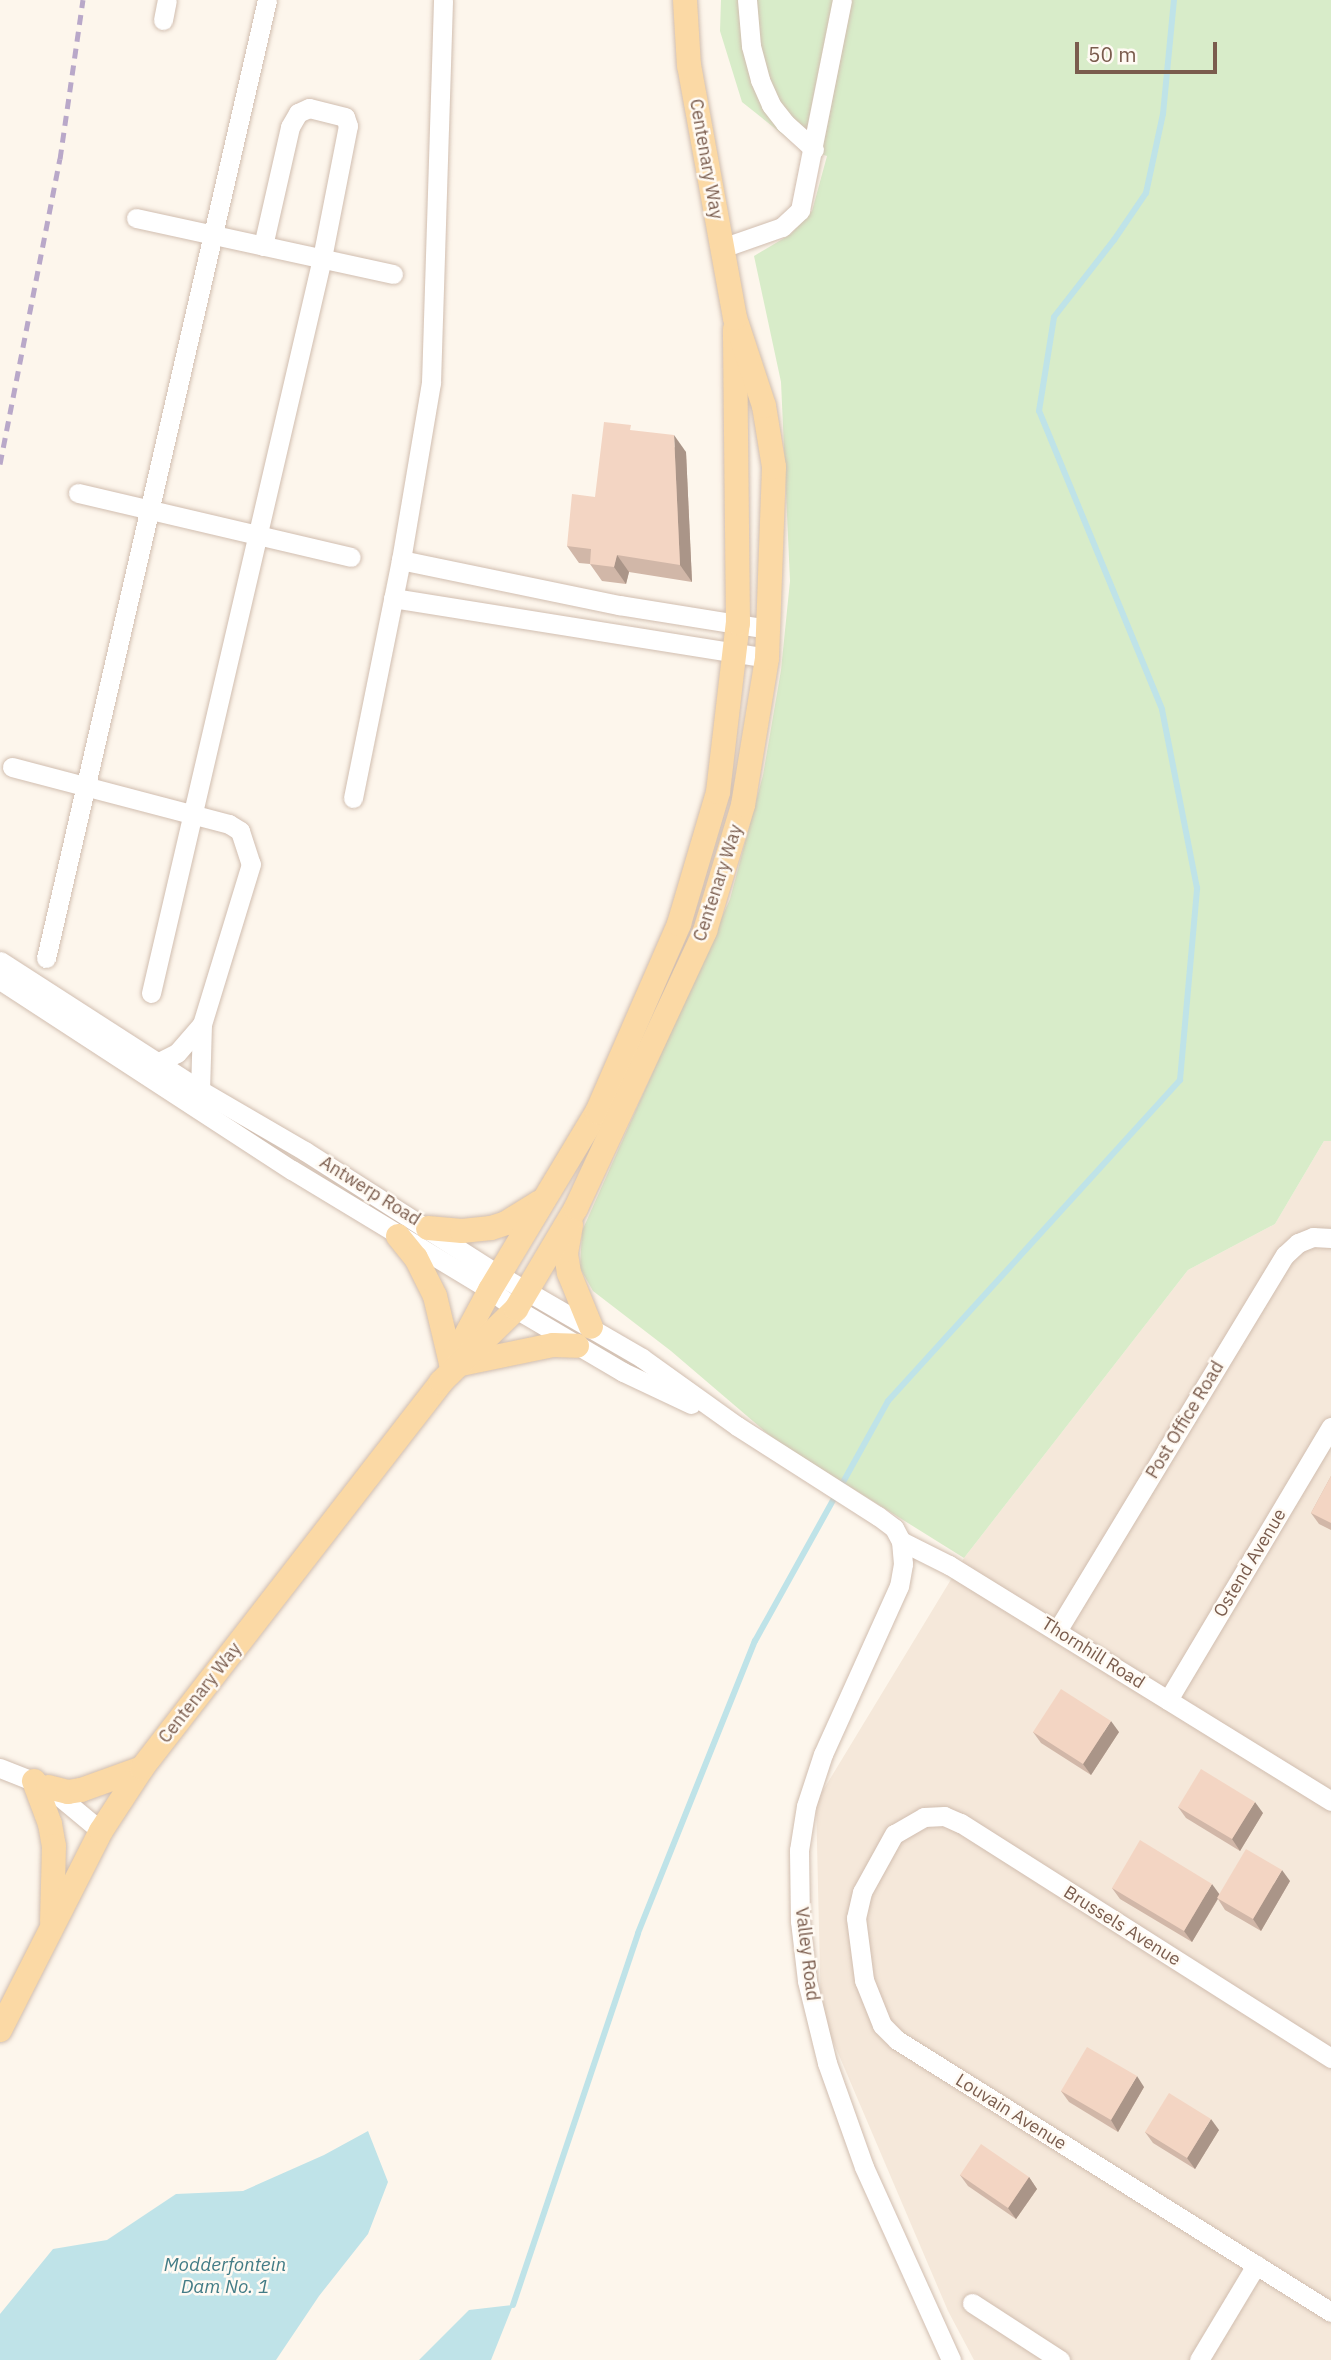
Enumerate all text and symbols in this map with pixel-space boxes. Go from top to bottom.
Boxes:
scale bar [1079,28,1221,72]
text: 50 m [1088,40,1137,68]
street label: Centenary Way [685,97,727,221]
street label: Centenary Way [689,822,747,944]
street label: Antwerp Road [316,1152,424,1230]
street label: Post Office Road [1141,1357,1229,1483]
street label: Ostend Avenue [1209,1505,1291,1621]
street label: Thornhill Road [1037,1613,1149,1693]
street label: Centenary Way [154,1638,246,1748]
street label: Brussels Avenue [1059,1881,1185,1971]
street label: Valley Road [791,1906,823,2002]
street label: Louvain Avenue [952,2069,1070,2155]
water label: Modderfontein Dam No. 1 [164,2254,286,2298]

